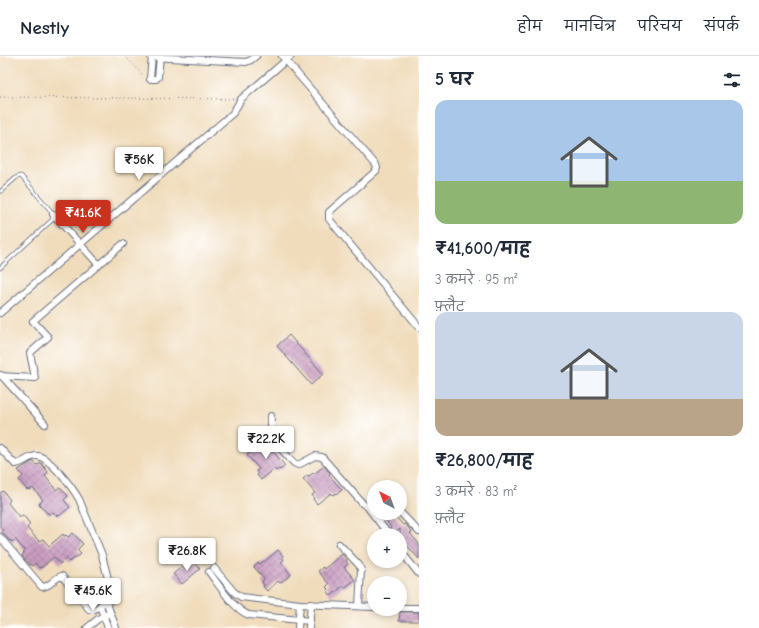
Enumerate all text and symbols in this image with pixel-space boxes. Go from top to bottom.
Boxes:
text: Nestly [20,17,69,39]
text: होम [518,18,542,35]
text: मानचित्र [564,18,616,35]
text: परिचय [638,18,682,35]
text: संपर्क [704,18,739,35]
icon: filters [721,69,743,91]
text: 5 घर [435,70,473,89]
icon: home [553,126,625,198]
pin: ₹56K [115,147,163,181]
text: ₹56K [124,152,154,167]
pin: ₹41.6K [50,200,116,234]
text: ₹41.6K [65,205,101,220]
text: ₹41,600/माह [435,239,530,258]
text: 3 कमरे · 95 m² [435,272,518,287]
text: फ़्लैट [435,299,465,314]
icon: home [553,338,625,410]
pin: ₹22.2K [233,426,299,460]
text: ₹22.2K [247,431,285,446]
text: ₹26,800/माह [435,451,533,470]
north arrow [367,480,407,520]
map controls [367,480,407,616]
text: 3 कमरे · 83 m² [435,484,517,499]
text: फ़्लैट [435,511,465,526]
button: + [367,528,407,568]
pin: ₹26.8K [154,538,220,572]
text: ₹26.8K [168,543,206,558]
button: − [367,576,407,616]
pin: ₹45.6K [60,578,126,612]
text: ₹45.6K [74,583,112,598]

